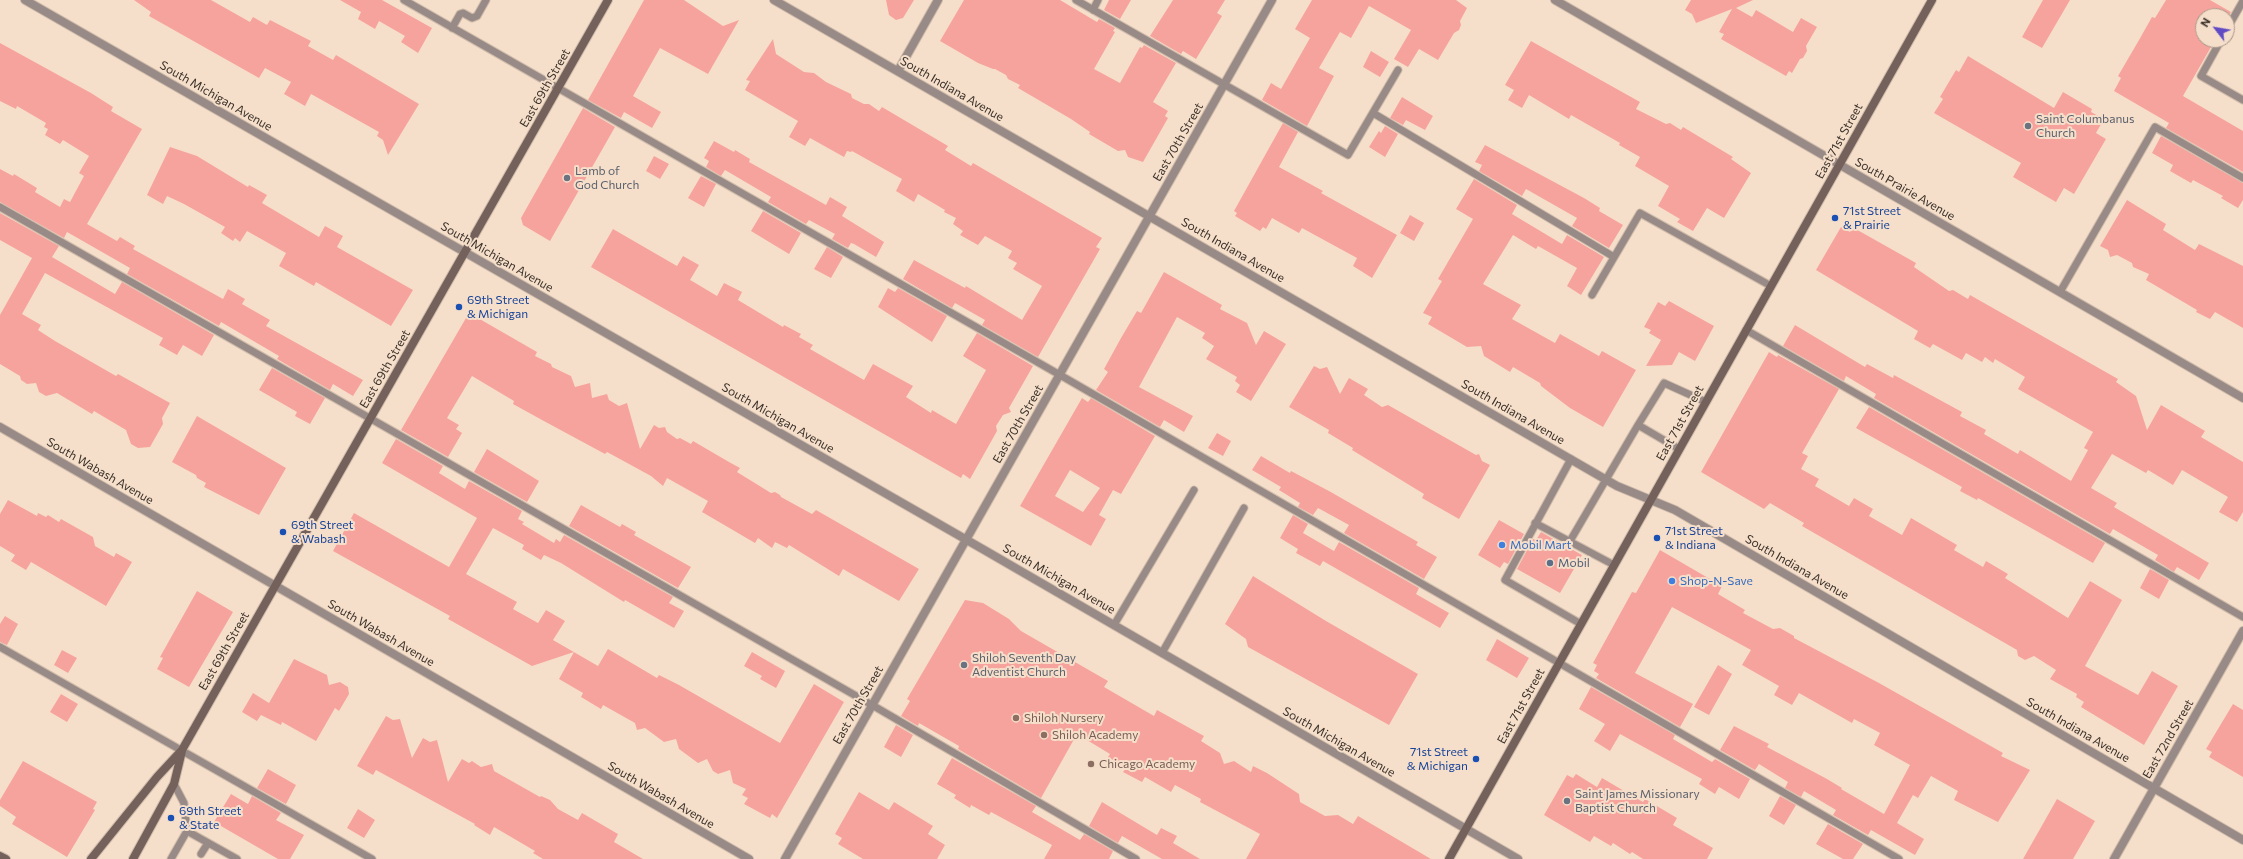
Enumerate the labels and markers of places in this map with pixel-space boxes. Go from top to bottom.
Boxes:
place label: Saint Columbanus Church [2036,112,2135,140]
marker: Saint Columbanus Church [2023,121,2033,131]
place label: Lamb of God Church [575,164,639,192]
marker: Lamb of God Church [562,173,572,183]
place label: 71st Street & Prairie [1843,204,1901,232]
marker: 71st Street & Prairie [1830,213,1840,223]
place label: 69th Street & Michigan [467,293,529,321]
marker: 69th Street & Michigan [454,302,464,312]
place label: 69th Street & Wabash [291,518,353,546]
place label: 71st Street & Indiana [1665,524,1723,552]
marker: 69th Street & Wabash [278,527,288,537]
marker: 71st Street & Indiana [1652,533,1662,543]
place label: Mobil Mart [1510,538,1572,552]
marker: Mobil Mart [1497,540,1507,550]
place label: Mobil [1558,556,1590,570]
marker: Mobil [1545,558,1555,568]
place label: Shop-N-Save [1680,574,1753,588]
marker: Shop-N-Save [1667,576,1677,586]
place label: Shiloh Seventh Day Adventist Church [972,651,1076,679]
marker: Shiloh Seventh Day Adventist Church [959,660,969,670]
place label: Shiloh Nursery [1024,711,1104,725]
marker: Shiloh Nursery [1011,713,1021,723]
place label: Shiloh Academy [1052,728,1138,742]
marker: Shiloh Academy [1039,730,1049,740]
place label: 71st Street & Michigan [1407,745,1468,773]
marker: 71st Street & Michigan [1471,754,1481,764]
place label: Chicago Academy [1099,757,1195,771]
marker: Chicago Academy [1086,759,1096,769]
place label: Saint James Missionary Baptist Church [1575,787,1700,815]
marker: Saint James Missionary Baptist Church [1562,796,1572,806]
place label: 69th Street & State [179,804,241,832]
marker: 69th Street & State [166,813,176,823]

